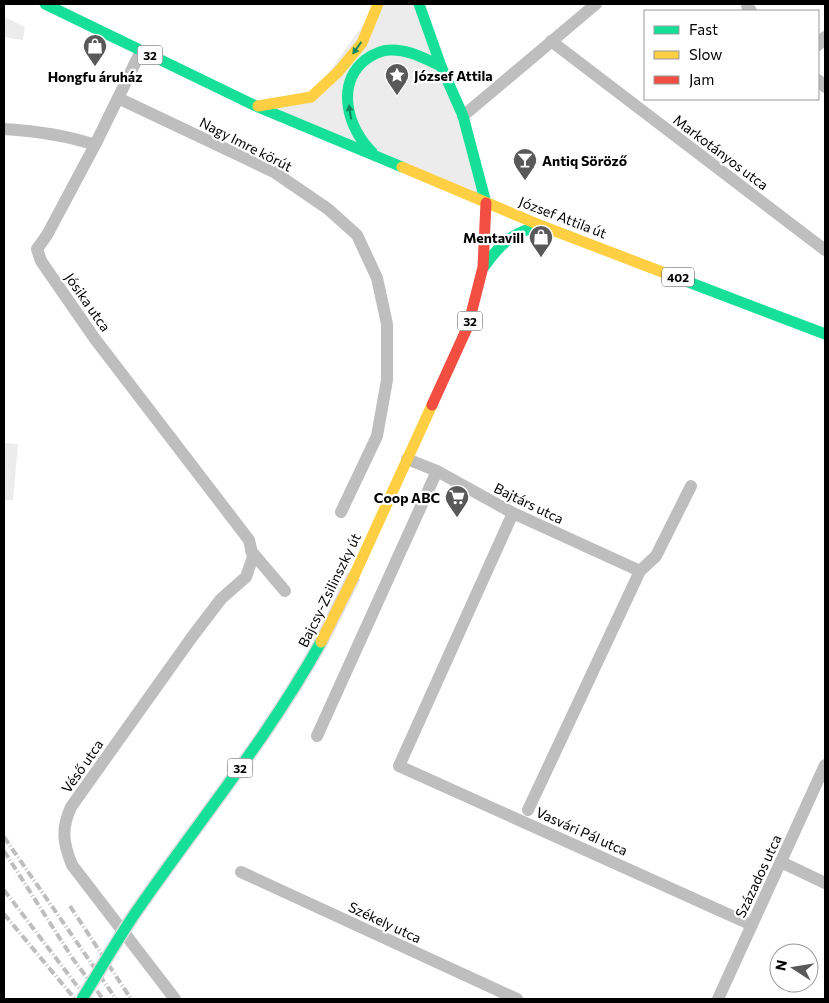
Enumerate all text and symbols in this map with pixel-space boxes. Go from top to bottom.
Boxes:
legend [644,10,819,100]
text: Fast [689,20,718,38]
shop icon: Hongfu áruház [82,33,108,67]
one-way arrow [352,41,363,54]
text: Slow [689,45,722,63]
road number: 32 [138,46,162,64]
place icon: József Attila [384,62,410,96]
place label: József Attila [414,67,493,84]
place label: Hongfu áruház [48,68,142,85]
text: Jam [689,70,714,88]
one-way arrow [346,104,354,120]
street label: Markotányos utca [670,111,772,193]
street label: Nagy Imre körút [197,113,295,175]
bar icon: Antiq Söröző [512,147,538,181]
place label: Antiq Söröző [542,152,628,169]
street label: József Attila út [517,192,609,242]
shop icon: Mentavill [528,224,554,258]
place label: Mentavill [463,229,524,246]
road number: 402 [662,268,694,286]
street label: Jósika utca [62,269,114,335]
road number: 32 [458,312,482,331]
street label: Bajtárs utca [492,479,566,527]
supermarket icon: Coop ABC [444,484,470,518]
place label: Coop ABC [374,489,440,506]
street label: Bajcsy-Zsilinszky út [294,530,364,650]
street label: Véső utca [58,736,106,796]
road number: 32 [228,758,252,778]
street label: Vasvári Pál utca [534,803,630,859]
street label: Százados utca [731,832,785,920]
street label: Székely utca [346,898,424,946]
north arrow [769,943,819,993]
text: N [771,958,790,972]

